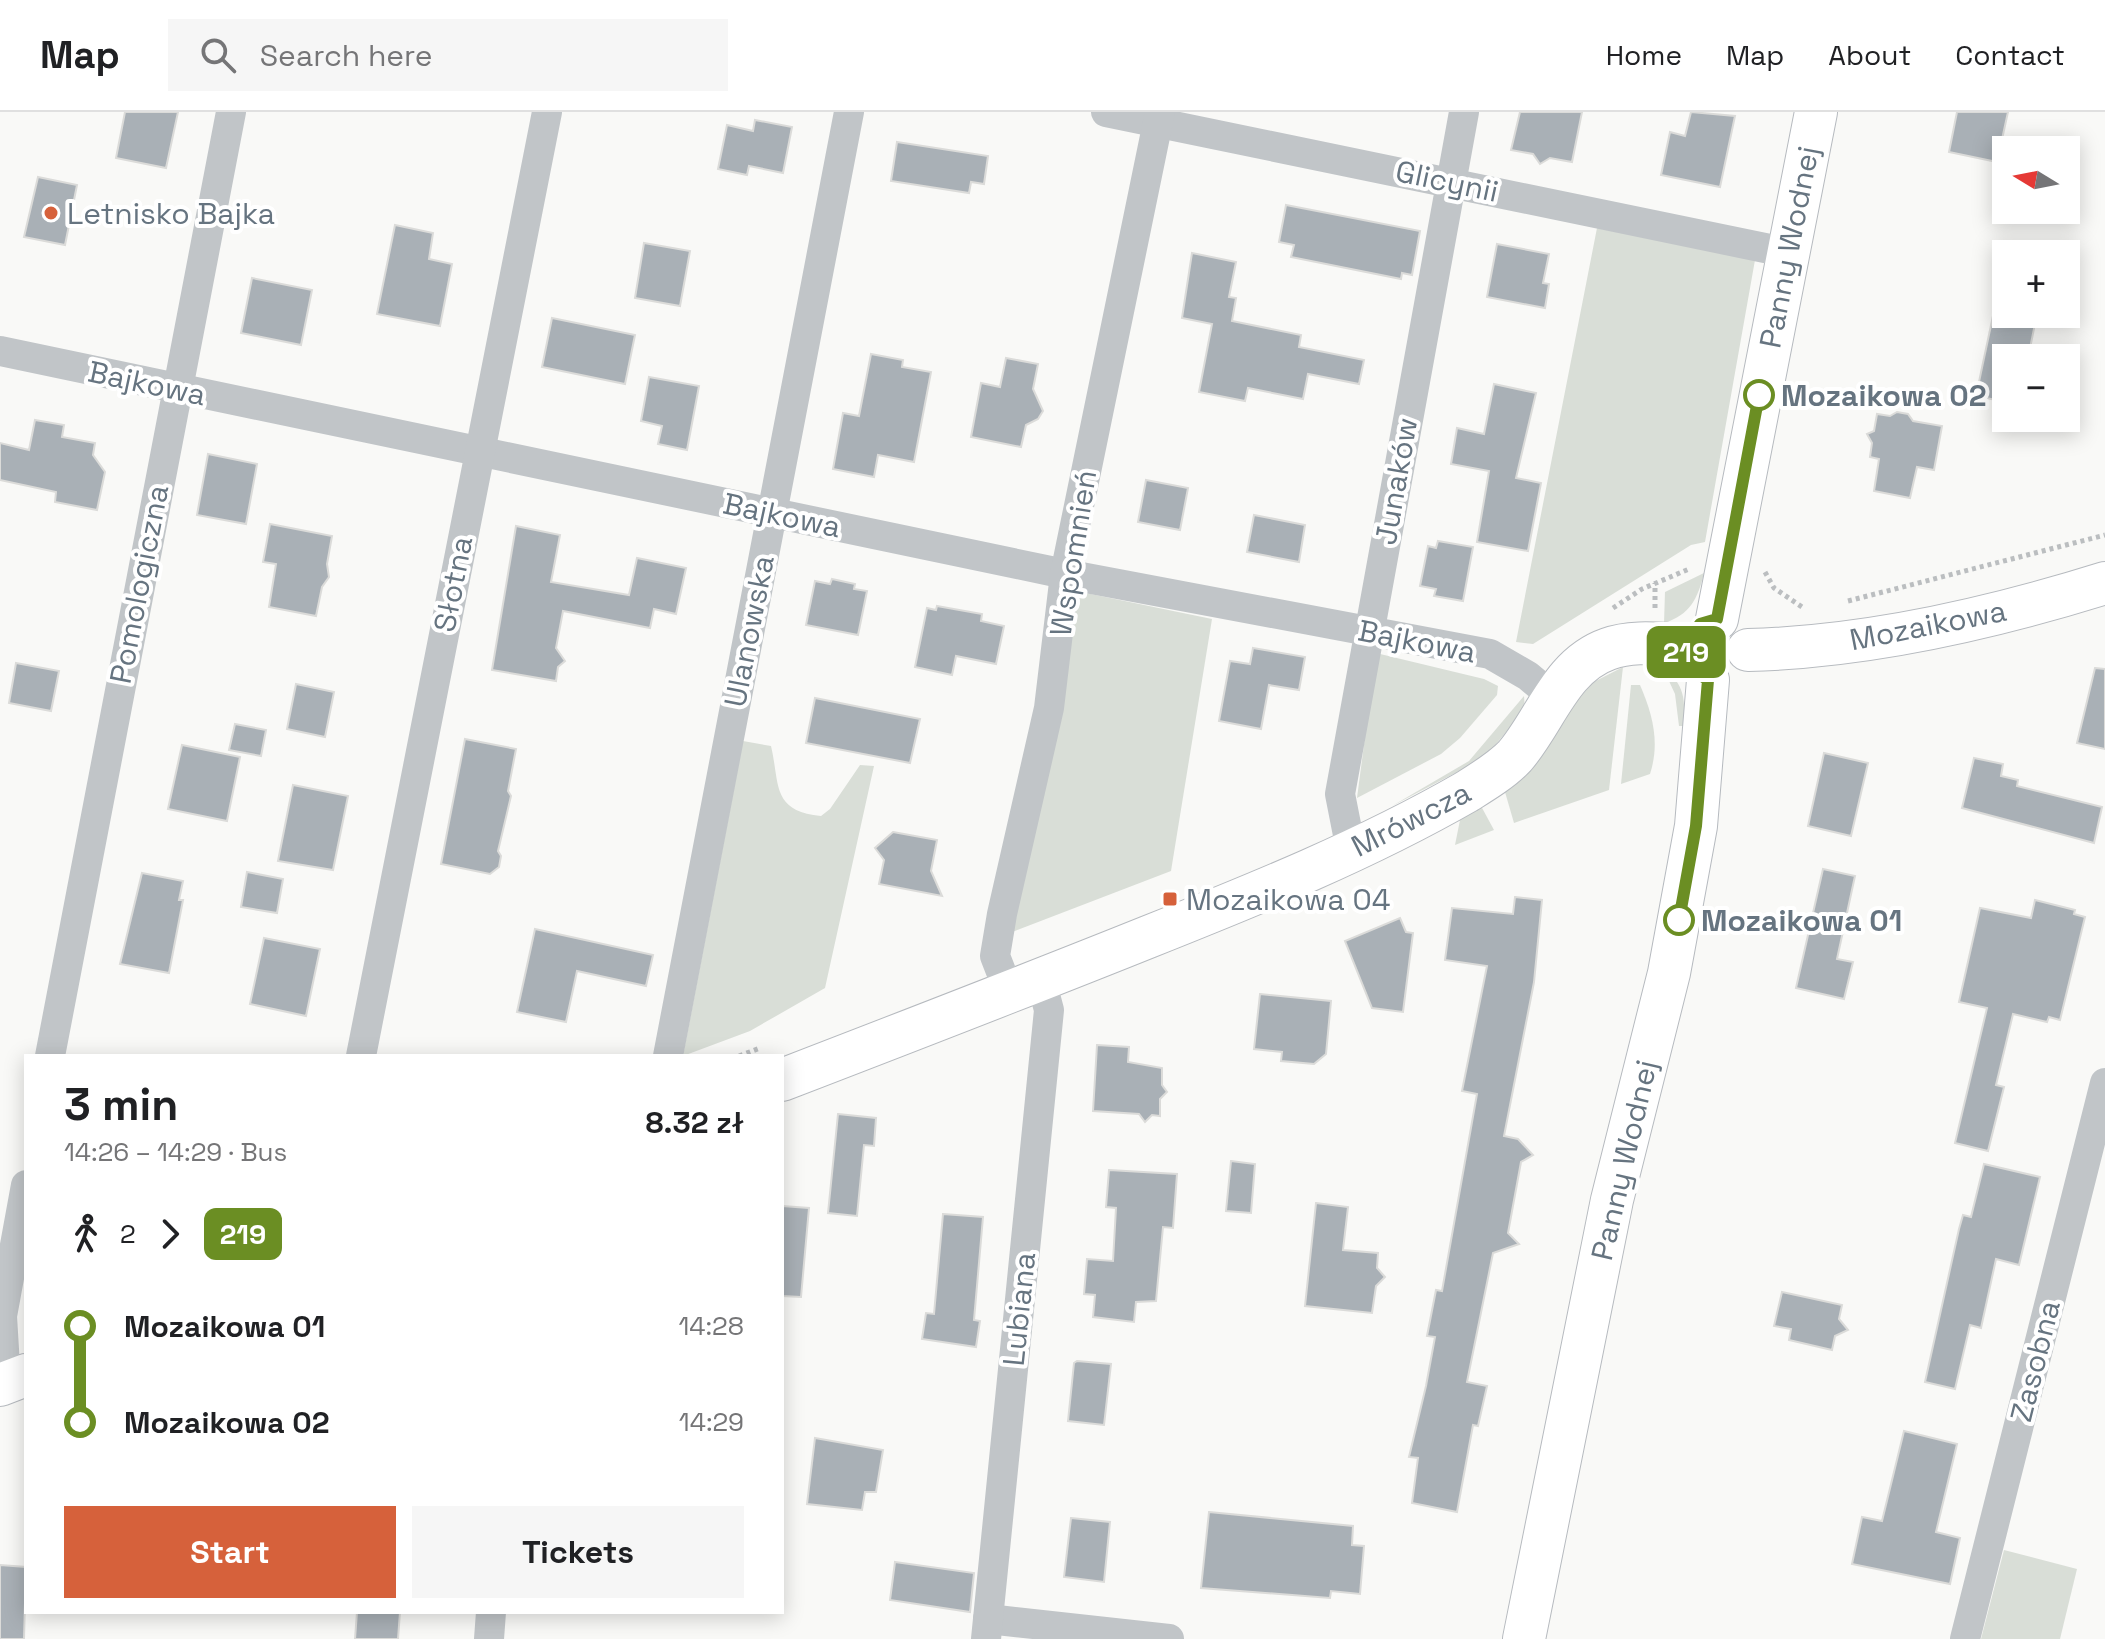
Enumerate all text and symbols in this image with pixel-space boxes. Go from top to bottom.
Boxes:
search box [168,19,728,91]
text: Map [40,31,120,79]
icon: search [196,33,240,77]
text: Search here [260,36,433,75]
text: Home [1606,37,1682,73]
text: Map [1726,37,1784,73]
text: About [1828,37,1911,73]
text: Contact [1955,37,2065,73]
north arrow [1992,136,2080,224]
map controls [1992,136,2080,432]
street label: Panny Wodnej [1750,143,1828,351]
street label: Glicynii [1392,151,1502,211]
place label: Letnisko Bajka [67,194,275,233]
marker: Letnisko Bajka [42,204,60,222]
button: + [1992,240,2080,328]
button: − [1992,344,2080,432]
street label: Bajkowa [85,352,209,414]
place label: Mozaikowa 02 [1781,376,1987,415]
marker: Mozaikowa 02 [1744,380,1774,410]
street label: Junaków [1366,414,1426,548]
street label: Wspomnień [1041,467,1105,639]
street label: Pomologiczna [101,481,177,687]
street label: Bajkowa [720,484,844,546]
street label: Słotna [425,533,481,635]
street label: Ulanowska [715,552,783,710]
street label: Mozaikowa [1846,591,2010,659]
street label: Bajkowa [1355,610,1479,672]
line badge: 219 [1640,626,1732,678]
text: 219 [1663,634,1709,670]
street label: Mrówcza [1345,772,1477,866]
place label: Mozaikowa 04 [1186,880,1390,919]
marker: Mozaikowa 04 [1161,890,1179,908]
place label: Mozaikowa 01 [1701,901,1902,940]
marker: Mozaikowa 01 [1664,905,1694,935]
street label: Panny Wodnej [1582,1056,1666,1264]
text: 3 min [64,1077,178,1133]
text: 8.32 zł [646,1103,744,1142]
text: 14:26 – 14:29 · Bus [64,1135,287,1169]
icon: walk [64,1212,108,1256]
icon: forward [148,1212,192,1256]
text: 219 [220,1216,266,1252]
text: 2 [120,1217,136,1251]
street label: Lubiana [994,1250,1044,1368]
street label: Zasobna [2001,1296,2069,1426]
text: Mozaikowa 01 [124,1307,325,1346]
text: 14:28 [678,1309,744,1343]
text: Mozaikowa 02 [124,1403,330,1442]
text: 14:29 [679,1405,744,1439]
button: Start [64,1506,396,1598]
button: Tickets [412,1506,744,1598]

